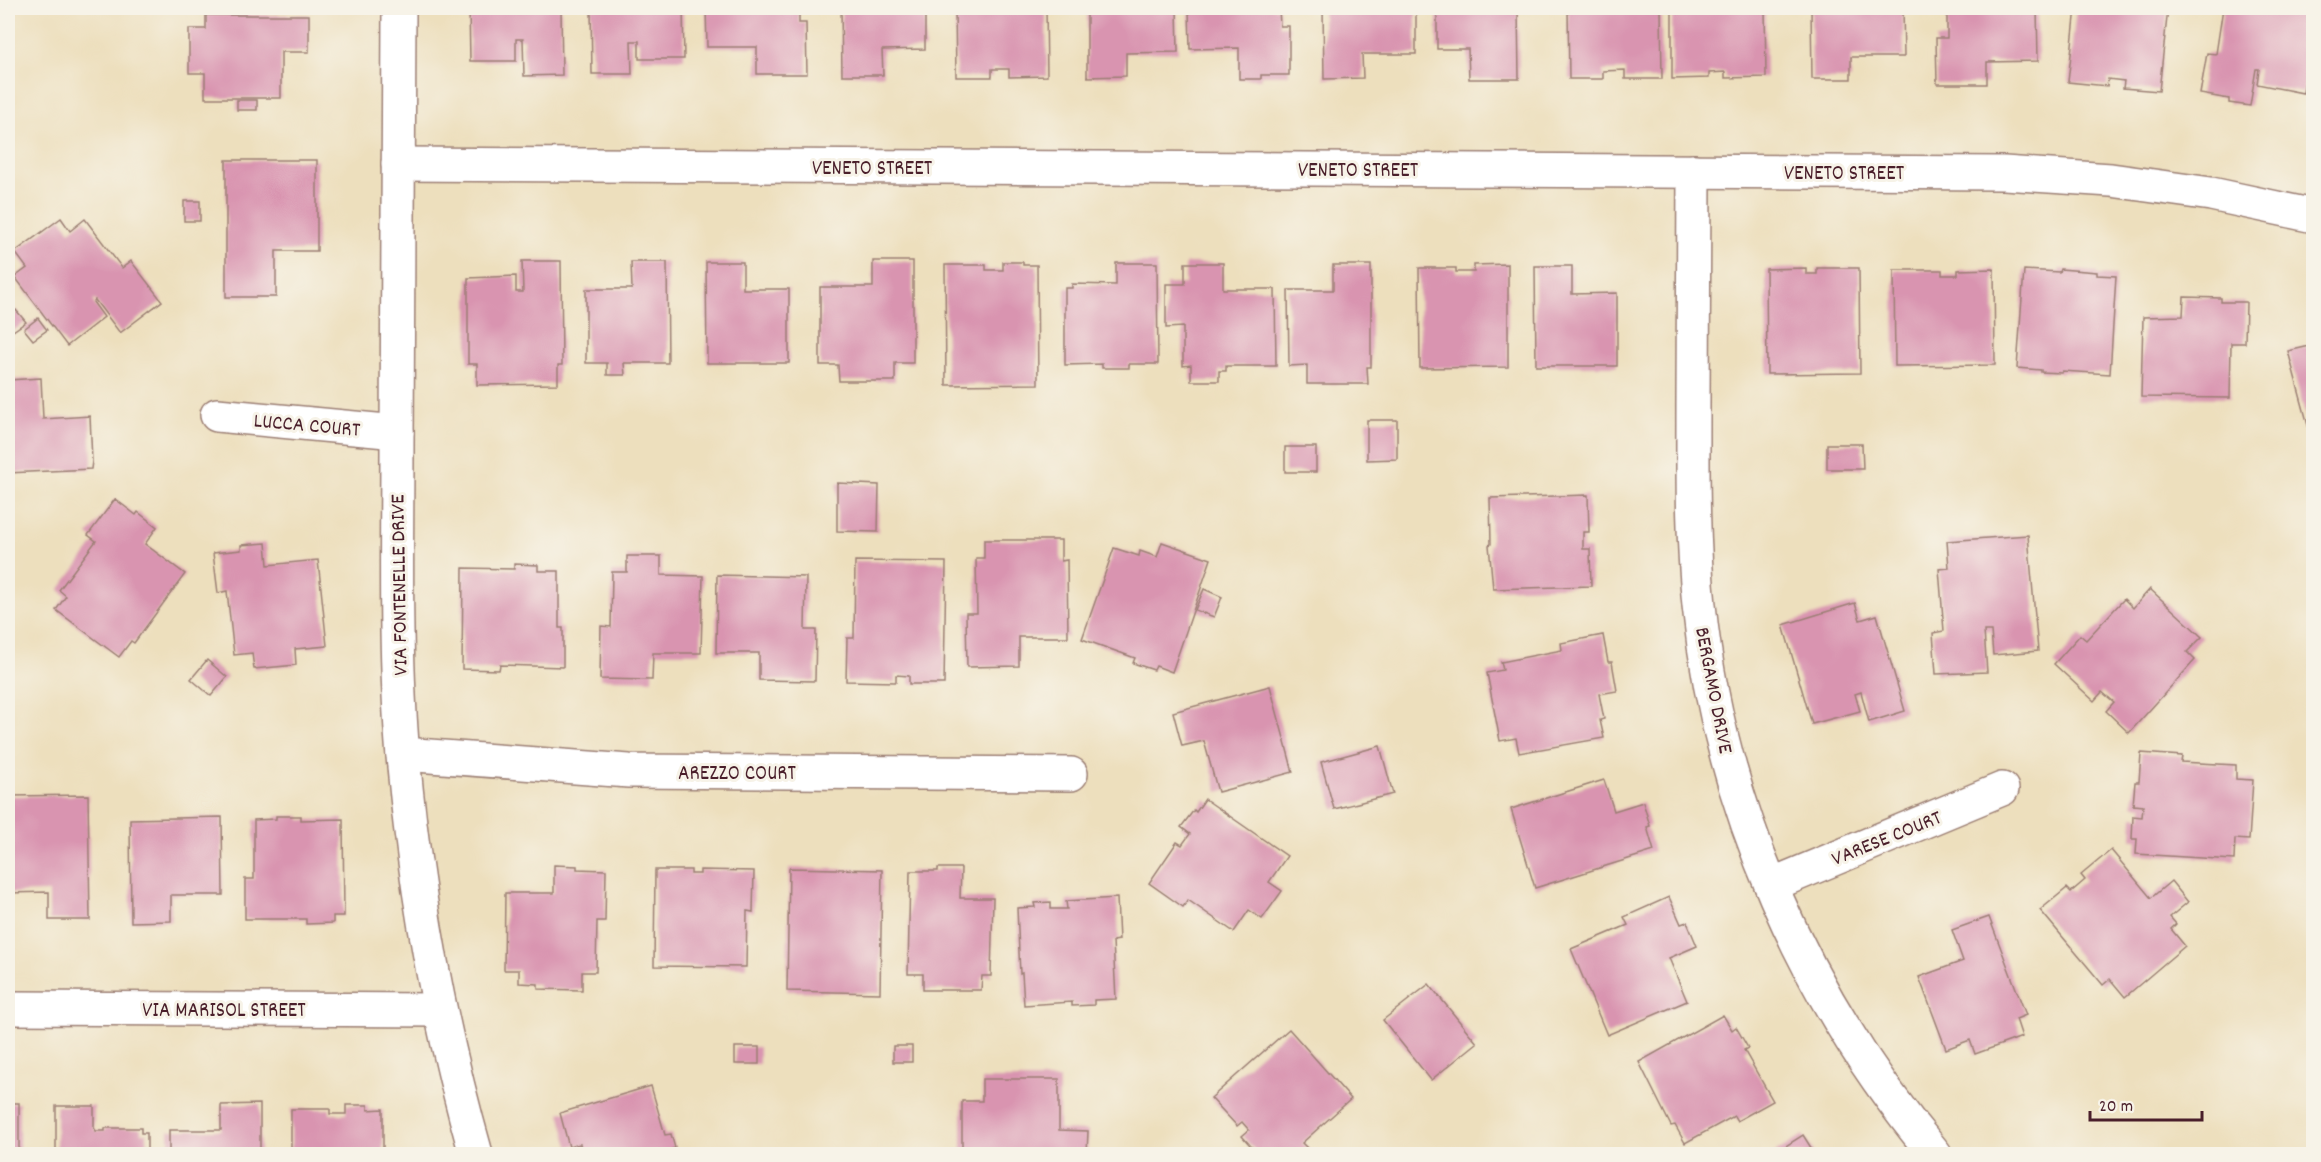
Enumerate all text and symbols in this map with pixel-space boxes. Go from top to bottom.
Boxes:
street label: VENETO STREET [812,155,933,185]
street label: VENETO STREET [1298,157,1419,187]
street label: VENETO STREET [1784,160,1905,190]
street label: LUCCA COURT [252,407,362,447]
street label: VIA FONTENELLE DRIVE [384,494,418,676]
street label: BERGAMO DRIVE [1685,625,1739,757]
street label: AREZZO COURT [678,760,796,790]
street label: VARESE COURT [1828,804,1947,875]
street label: VIA MARISOL STREET [142,997,306,1027]
scale bar [2090,1084,2202,1122]
text: 20 m [2099,1095,2133,1120]

